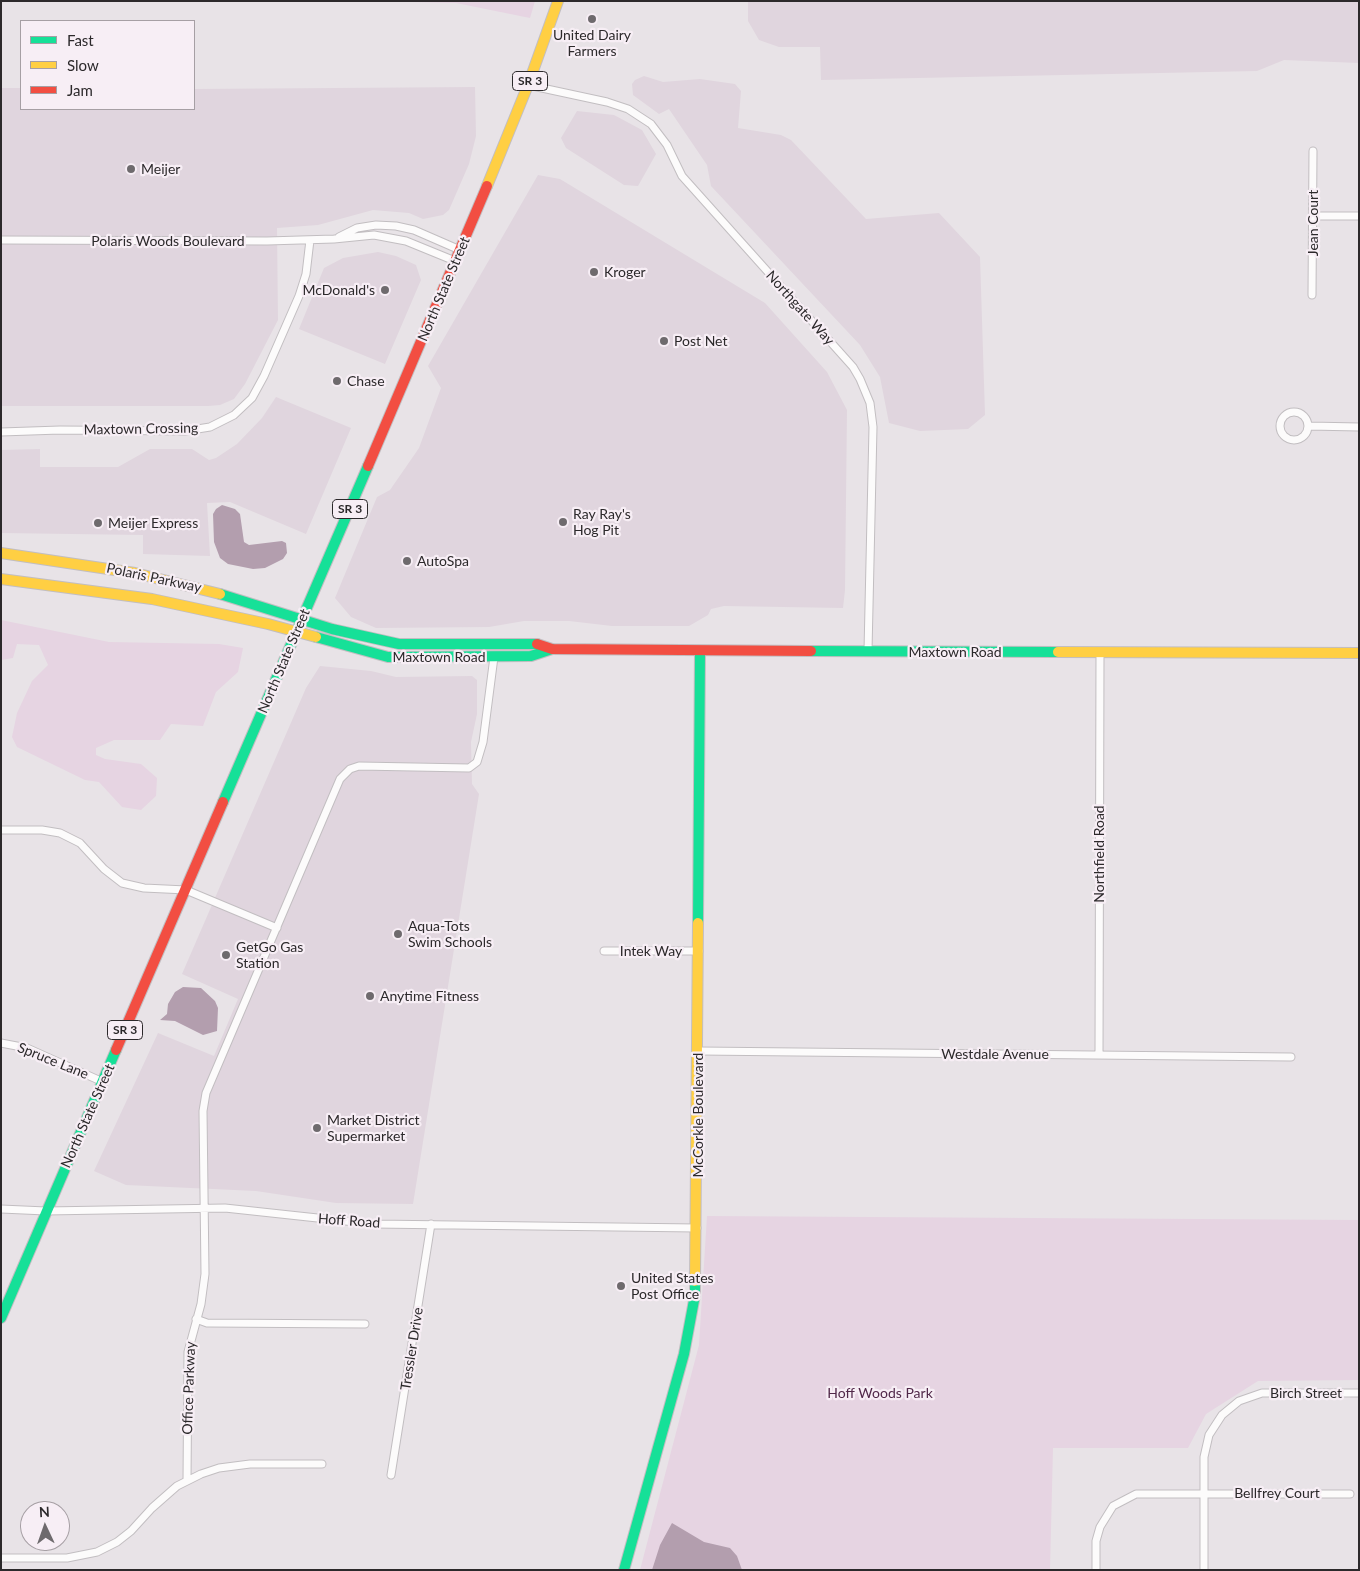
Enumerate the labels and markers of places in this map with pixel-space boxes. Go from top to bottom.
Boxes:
marker: United Dairy Farmers [586,13,598,25]
place label: United Dairy Farmers [553,27,631,59]
place label: Meijer [141,161,180,177]
marker: Meijer [125,163,137,175]
place label: Kroger [604,264,646,280]
marker: Kroger [588,266,600,278]
place label: McDonald's [302,282,375,298]
marker: McDonald's [379,284,391,296]
place label: Post Net [674,333,727,349]
marker: Post Net [658,335,670,347]
place label: Chase [347,373,385,389]
marker: Chase [331,375,343,387]
place label: Ray Ray's Hog Pit [573,506,631,538]
place label: Meijer Express [108,515,198,531]
marker: Ray Ray's Hog Pit [557,516,569,528]
marker: Meijer Express [92,517,104,529]
place label: AutoSpa [417,553,469,569]
marker: AutoSpa [401,555,413,567]
place label: Aqua-Tots Swim Schools [408,918,492,950]
marker: Aqua-Tots Swim Schools [392,928,404,940]
place label: GetGo Gas Station [236,939,303,972]
marker: GetGo Gas Station [220,949,232,961]
place label: Anytime Fitness [380,988,479,1004]
marker: Anytime Fitness [364,990,376,1002]
place label: Market District Supermarket [327,1112,420,1144]
marker: Market District Supermarket [311,1122,323,1134]
place label: United States Post Office [631,1270,714,1302]
marker: United States Post Office [615,1280,627,1292]

